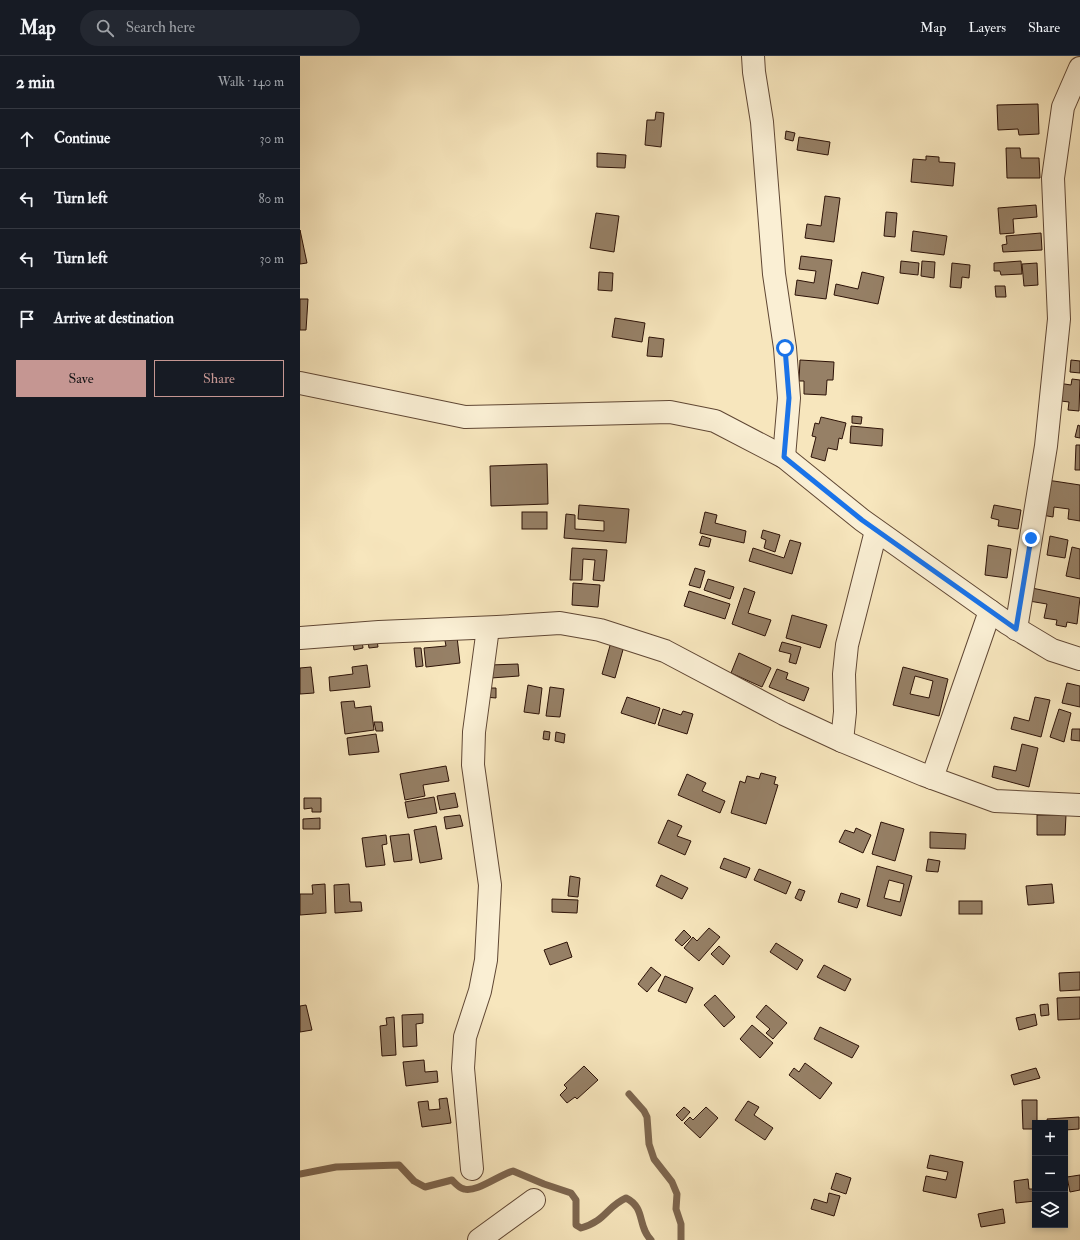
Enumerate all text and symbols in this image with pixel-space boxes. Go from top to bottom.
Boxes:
search box [80,10,360,46]
text: Map [20,16,56,40]
icon: search [94,17,116,39]
text: Search here [126,18,195,37]
text: Map [920,19,946,36]
text: Layers [968,19,1006,36]
text: Share [1028,19,1060,36]
text: 2 min [16,72,55,93]
text: Walk · 140 m [218,74,284,90]
icon: ahead [16,128,38,150]
text: Continue [54,129,110,148]
text: 30 m [260,131,284,147]
icon: left [16,188,38,210]
text: Turn left [54,189,108,208]
text: 80 m [258,191,284,207]
icon: left [16,248,38,270]
text: Turn left [54,249,108,268]
text: 30 m [260,251,284,267]
icon: arrive [16,308,38,330]
text: Arrive at destination [54,309,174,328]
route start [776,339,794,357]
button: Save [16,360,146,397]
button: Share [154,360,284,397]
route end [1022,529,1040,547]
map controls [1032,1120,1068,1228]
button: + [1032,1120,1068,1156]
button: − [1032,1156,1068,1192]
button: layers [1032,1192,1068,1228]

